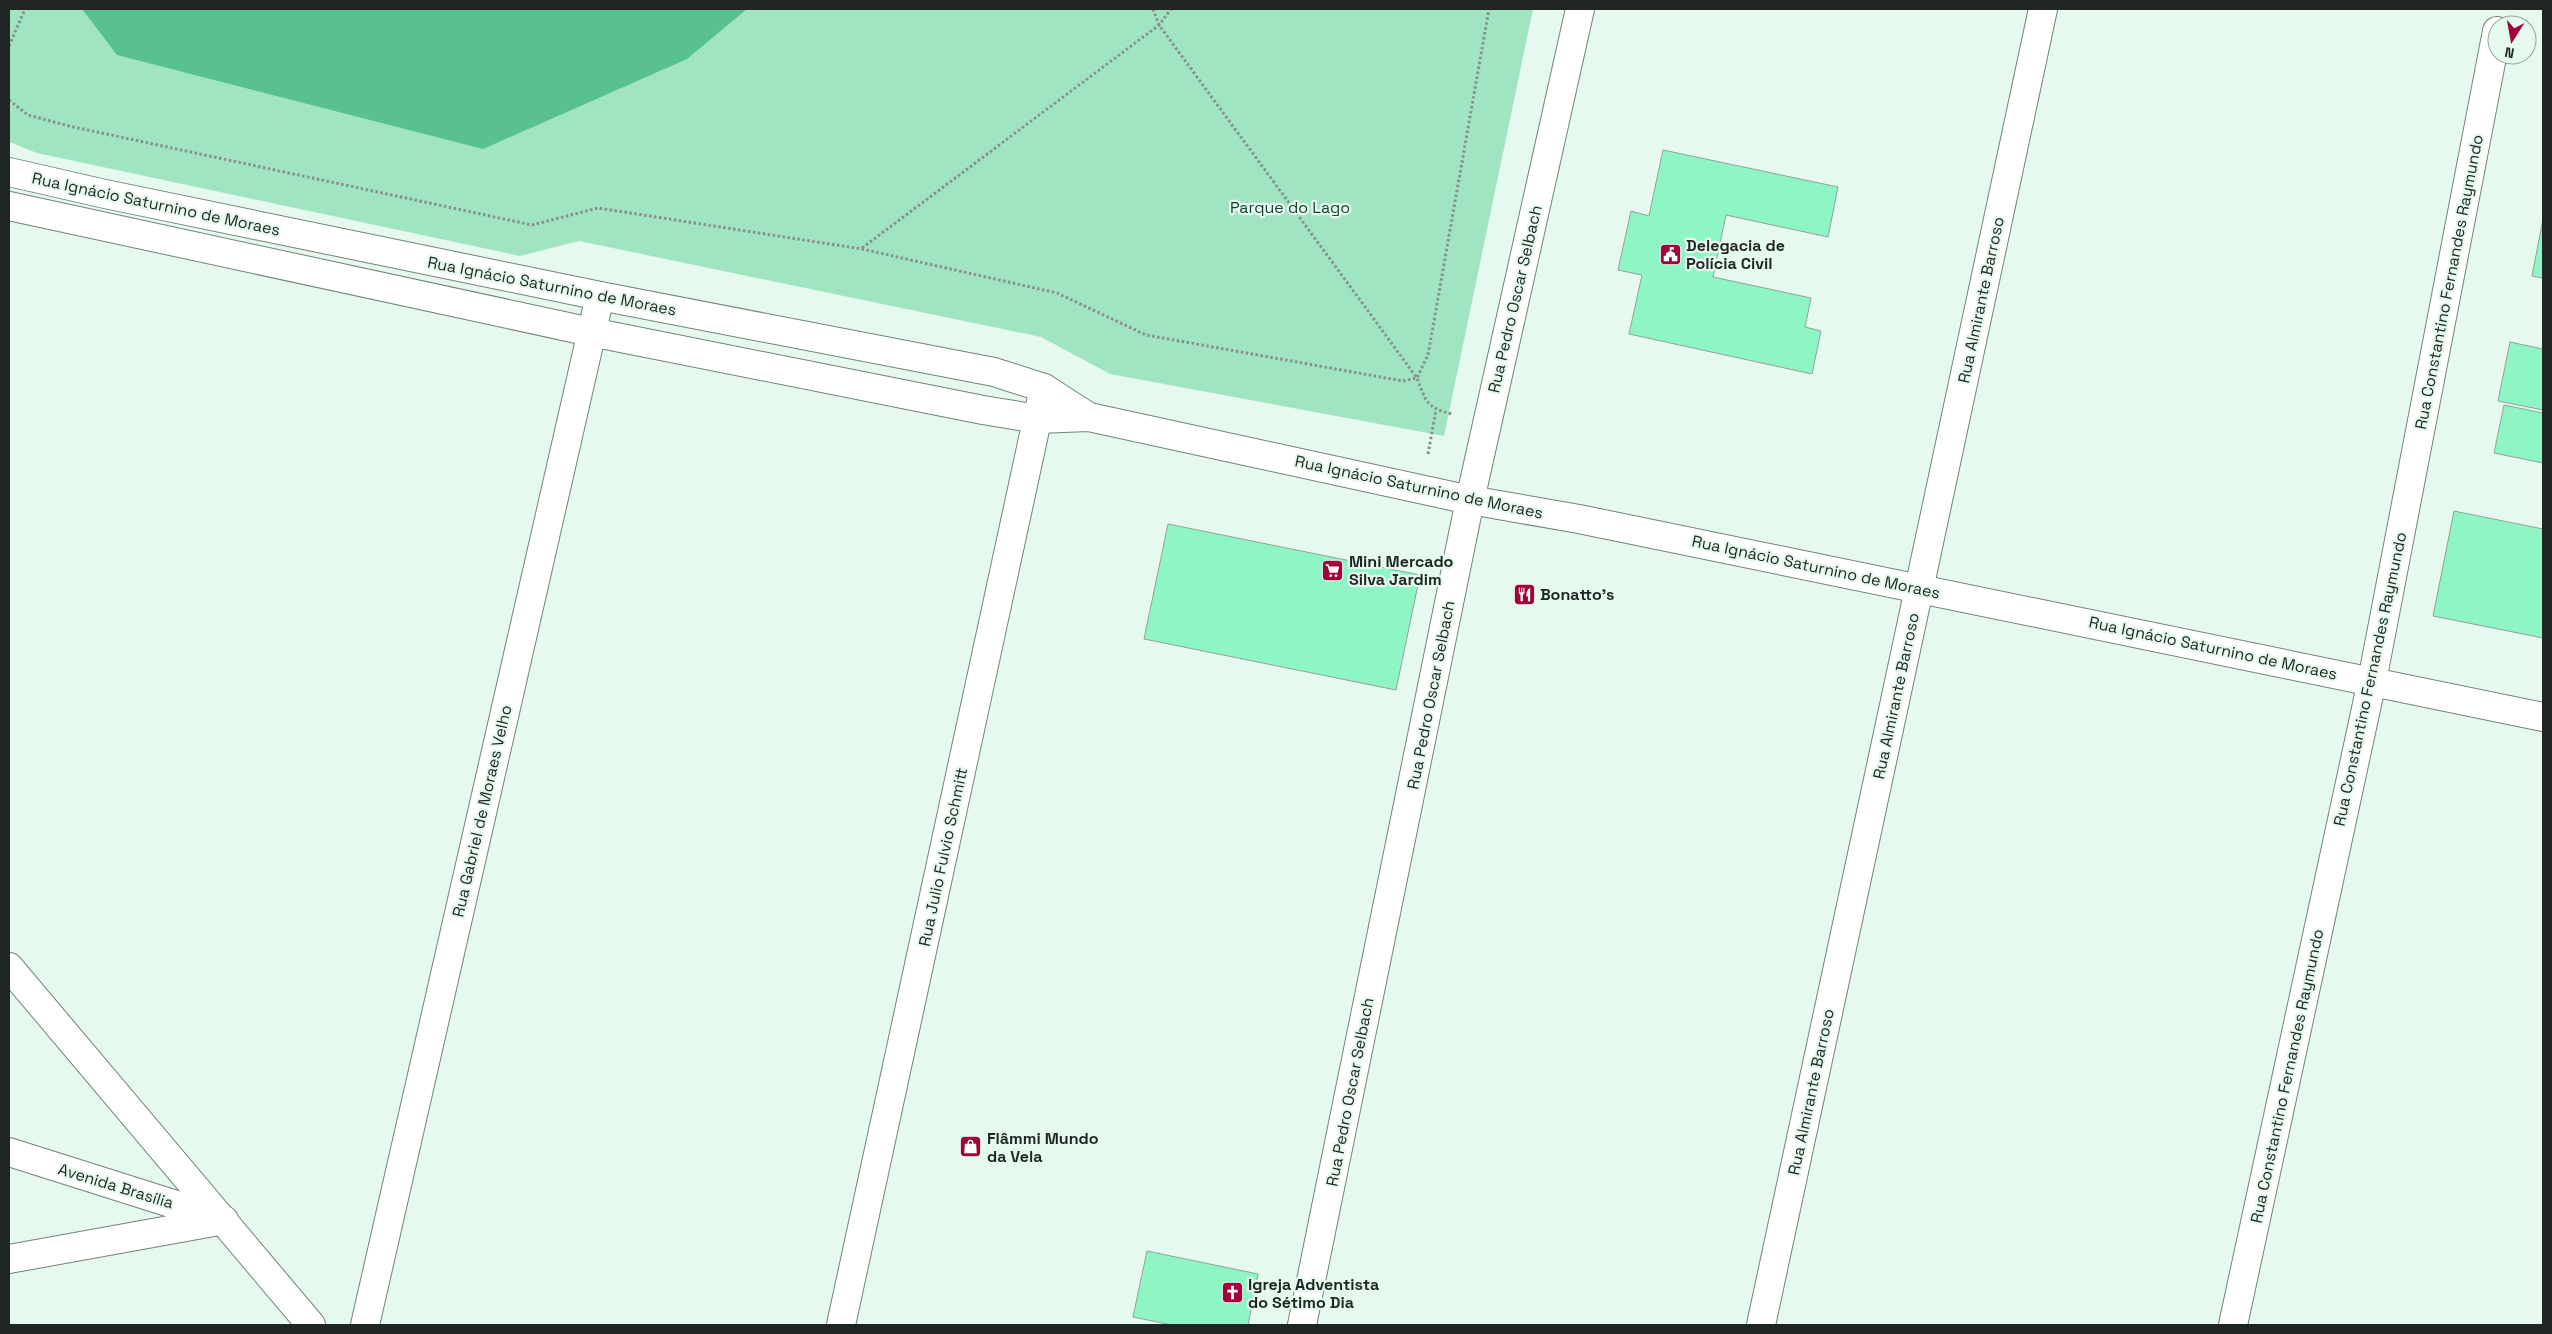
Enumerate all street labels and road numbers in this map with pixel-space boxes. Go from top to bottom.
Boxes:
street label: Rua Constantino Fernandes Raymundo [2410,133,2488,431]
street label: Rua Ignácio Saturnino de Moraes [30,167,282,241]
street label: Rua Pedro Oscar Selbach [1483,203,1547,395]
street label: Rua Almirante Barroso [1953,215,2009,385]
street label: Rua Ignácio Saturnino de Moraes [426,252,678,320]
street label: Rua Ignácio Saturnino de Moraes [1293,450,1545,524]
street label: Rua Ignácio Saturnino de Moraes [1690,530,1942,604]
street label: Rua Constantino Fernandes Raymundo [2329,530,2411,828]
street label: Rua Pedro Oscar Selbach [1402,599,1460,791]
street label: Rua Almirante Barroso [1868,611,1924,781]
street label: Rua Ignácio Saturnino de Moraes [2087,611,2339,685]
street label: Rua Gabriel de Moraes Velho [447,703,517,919]
street label: Rua Julio Fulvio Schmitt [914,766,972,948]
street label: Rua Constantino Fernandes Raymundo [2246,927,2328,1225]
street label: Rua Pedro Oscar Selbach [1321,996,1379,1188]
street label: Rua Almirante Barroso [1783,1007,1839,1177]
street label: Avenida Brasília [56,1158,176,1214]

